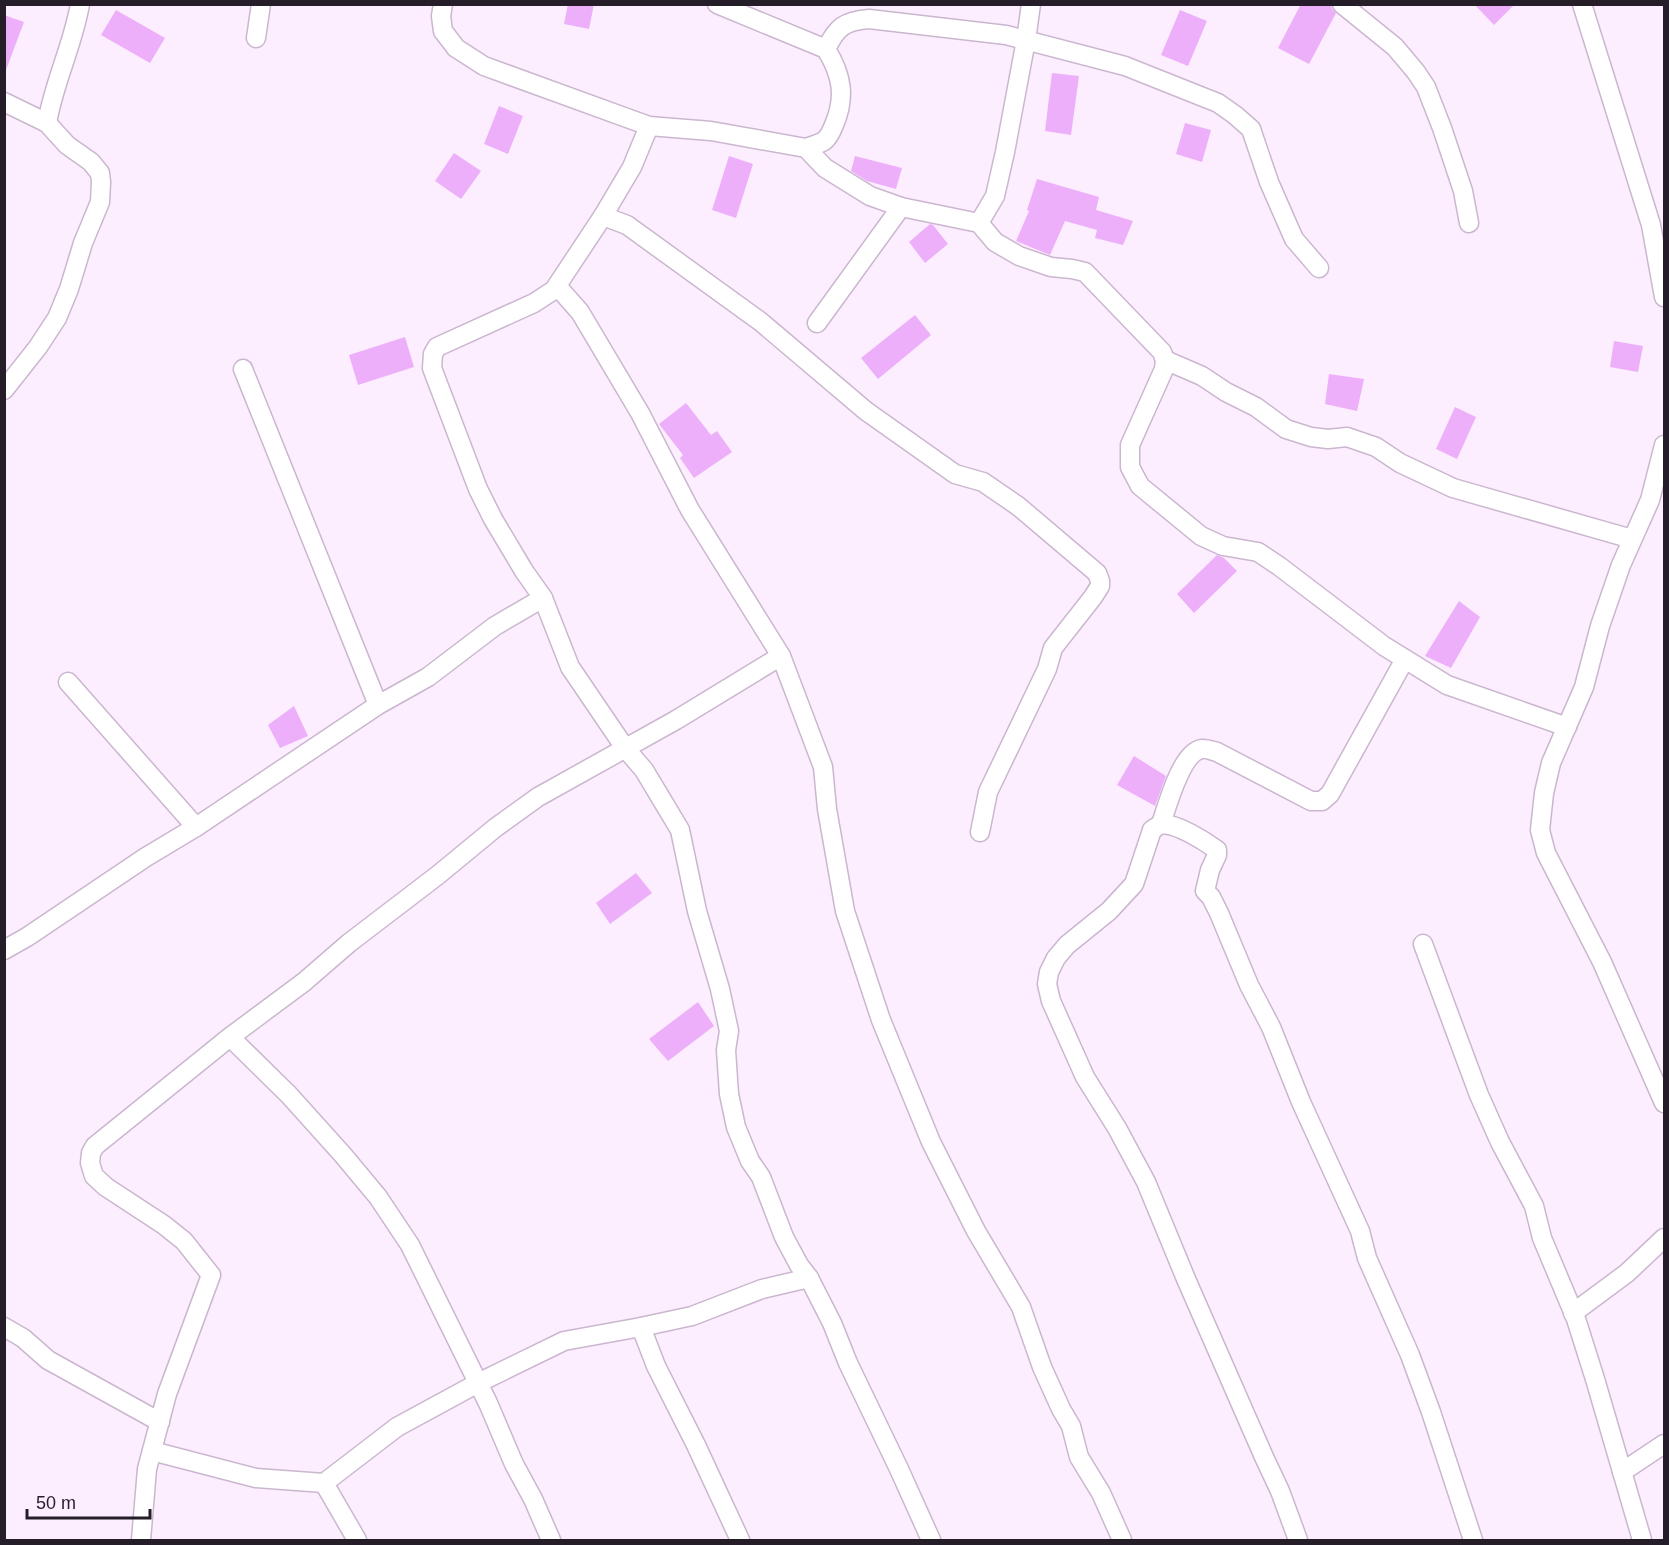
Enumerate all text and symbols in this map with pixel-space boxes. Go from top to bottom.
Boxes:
scale bar [27,1482,150,1520]
text: 50 m [36,1493,76,1513]

